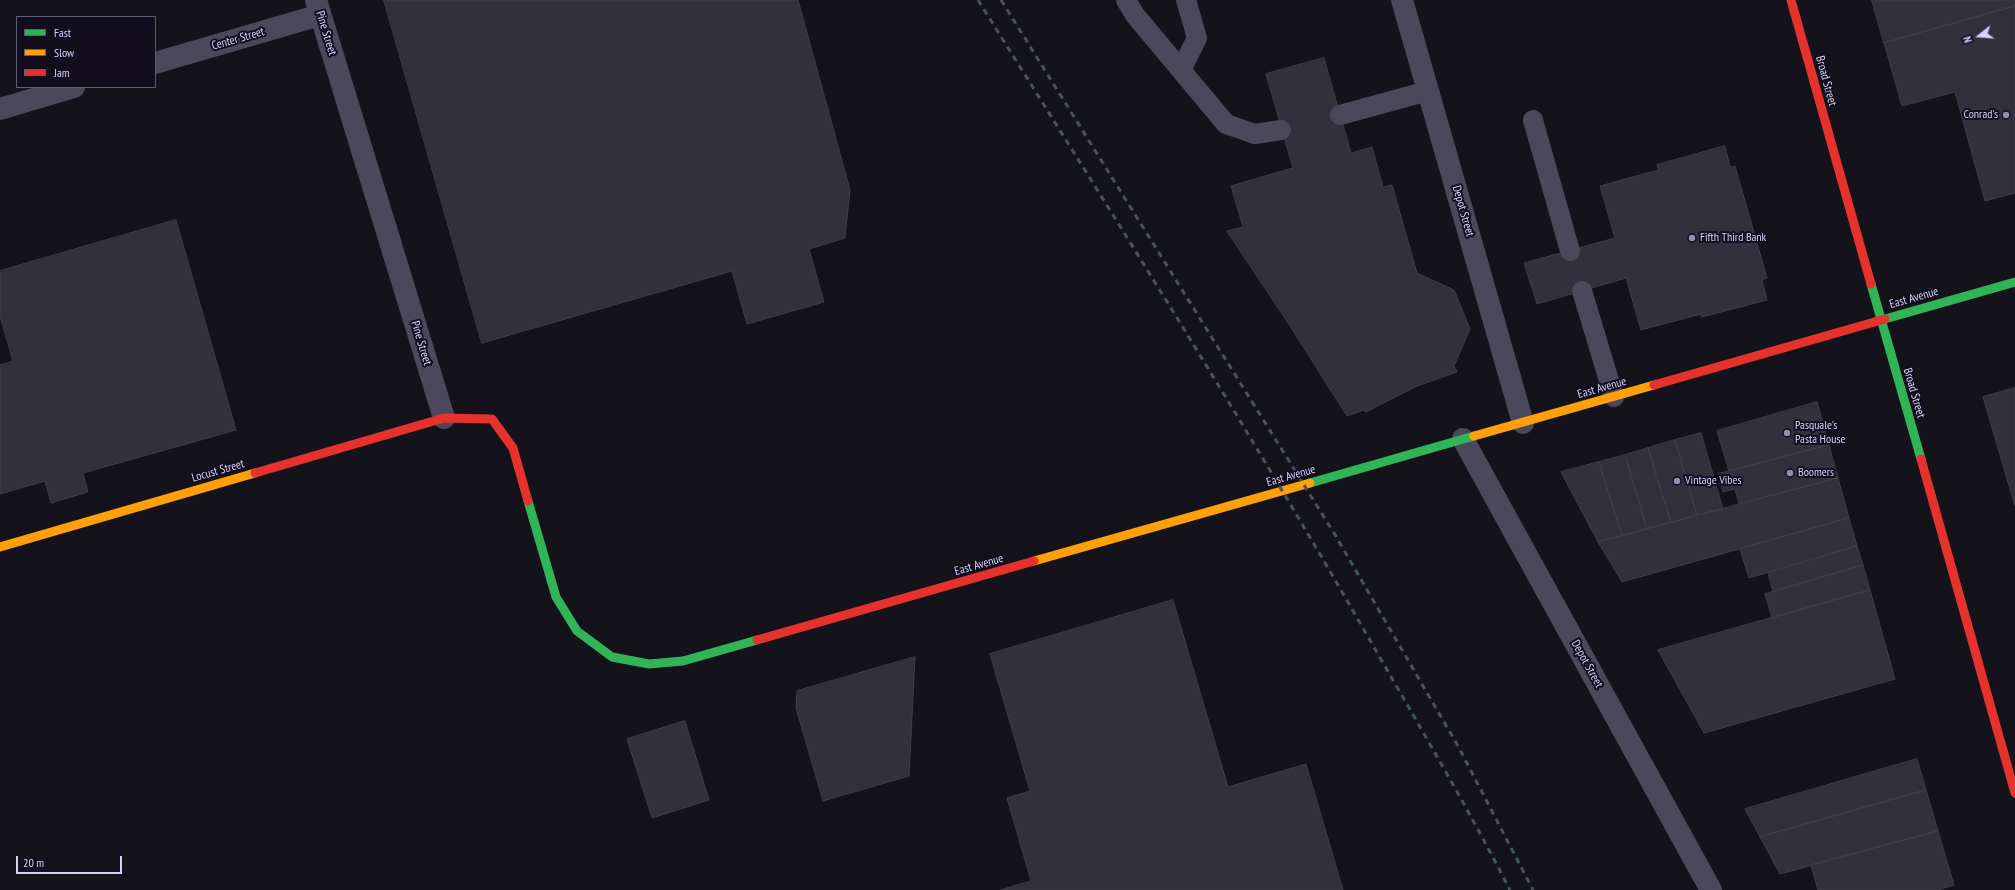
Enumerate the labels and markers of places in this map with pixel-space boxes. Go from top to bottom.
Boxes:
place label: Conrad's [1964,108,1998,122]
marker: Conrad's [2001,110,2011,120]
place label: Fifth Third Bank [1700,231,1766,245]
marker: Fifth Third Bank [1687,233,1697,243]
place label: Pasquale's Pasta House [1795,419,1845,447]
marker: Pasquale's Pasta House [1782,428,1792,438]
place label: Boomers [1798,466,1834,480]
marker: Boomers [1785,468,1795,478]
place label: Vintage Vibes [1685,474,1742,488]
marker: Vintage Vibes [1672,476,1682,486]

